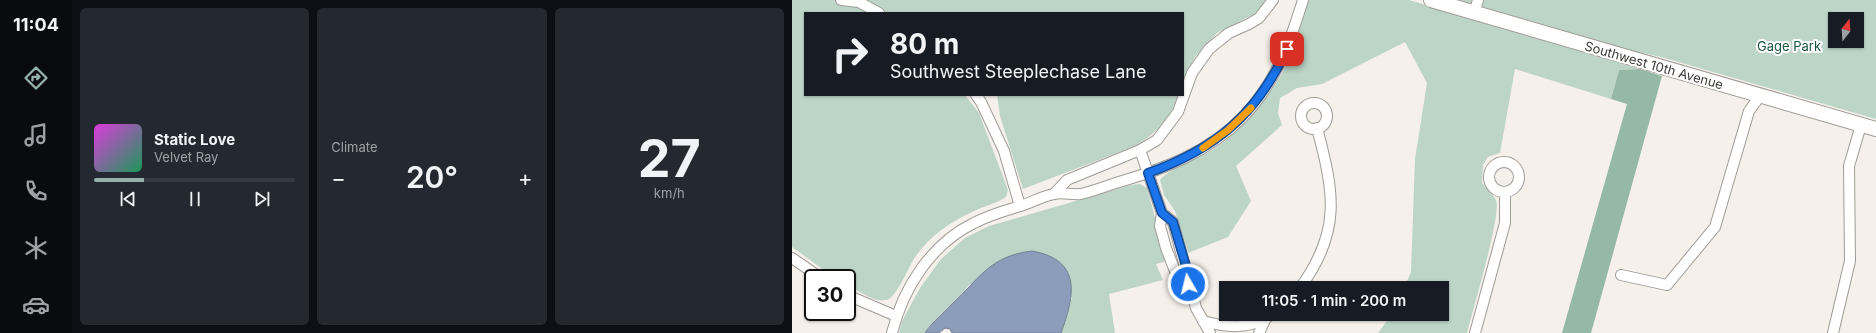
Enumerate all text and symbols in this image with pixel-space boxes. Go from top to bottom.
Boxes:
north arrow [1828,12,1864,48]
map controls [1828,12,1864,48]
text: 11:04 [13,14,59,35]
text: 80 m [890,27,959,61]
icon: right [824,28,876,80]
pin [1270,32,1304,66]
icon: arrive [1276,38,1298,60]
street label: Southwest 10th Avenue [1583,38,1725,92]
park label: Gage Park [1757,38,1821,54]
text: Southwest Steeplechase Lane [890,61,1147,82]
icon: directions [22,64,50,92]
icon: music [22,121,50,149]
text: 27 [638,127,701,190]
text: Static Love [154,130,235,149]
text: Climate [331,139,378,155]
text: Velvet Ray [154,149,218,165]
text: 20° [406,159,458,195]
text: − [331,165,346,191]
text: + [518,165,533,191]
icon: phone [22,177,50,205]
text: km/h [654,185,685,201]
icon: previous [117,188,139,210]
icon: pause [184,188,206,210]
icon: next [251,188,273,210]
icon: climate [22,234,50,262]
position arrow [1167,263,1209,305]
speed limit sign: 30 [804,269,856,321]
icon: car [22,291,50,319]
text: 11:05 · 1 min · 200 m [1262,291,1406,310]

